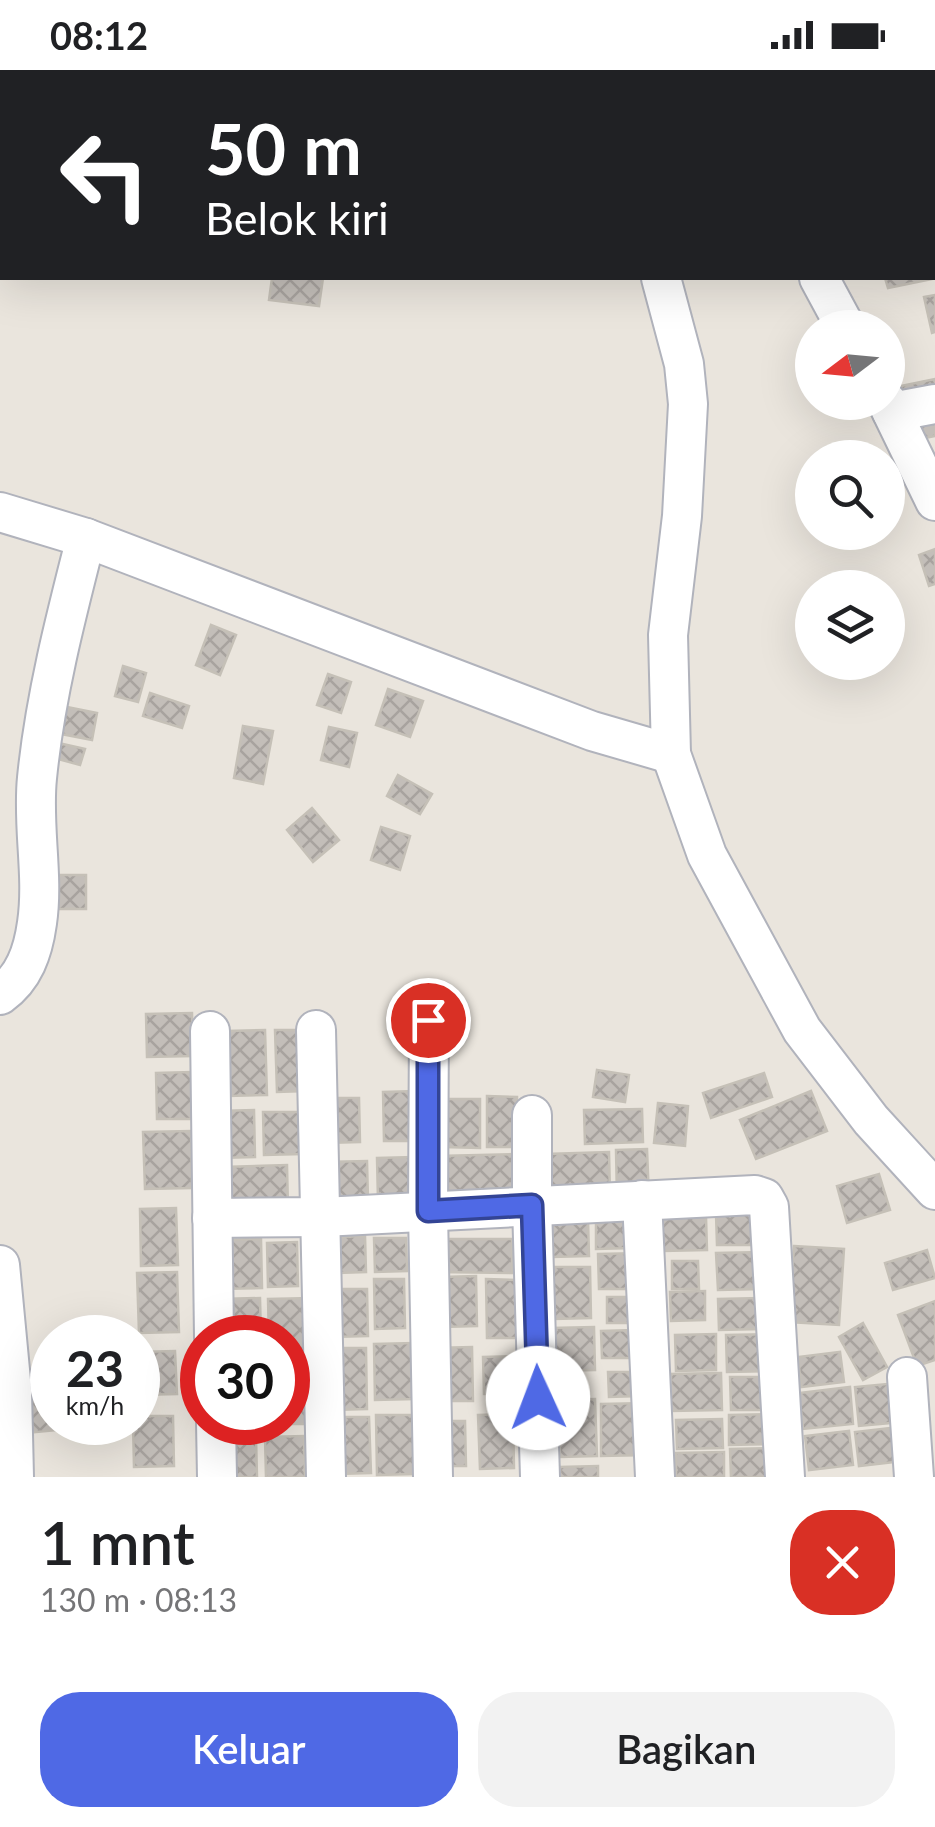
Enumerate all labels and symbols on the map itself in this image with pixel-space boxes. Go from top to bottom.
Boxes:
north arrow [795,310,905,420]
pin [386,978,471,1063]
speed limit sign: 30 [180,1315,310,1445]
position arrow [486,1346,590,1450]

